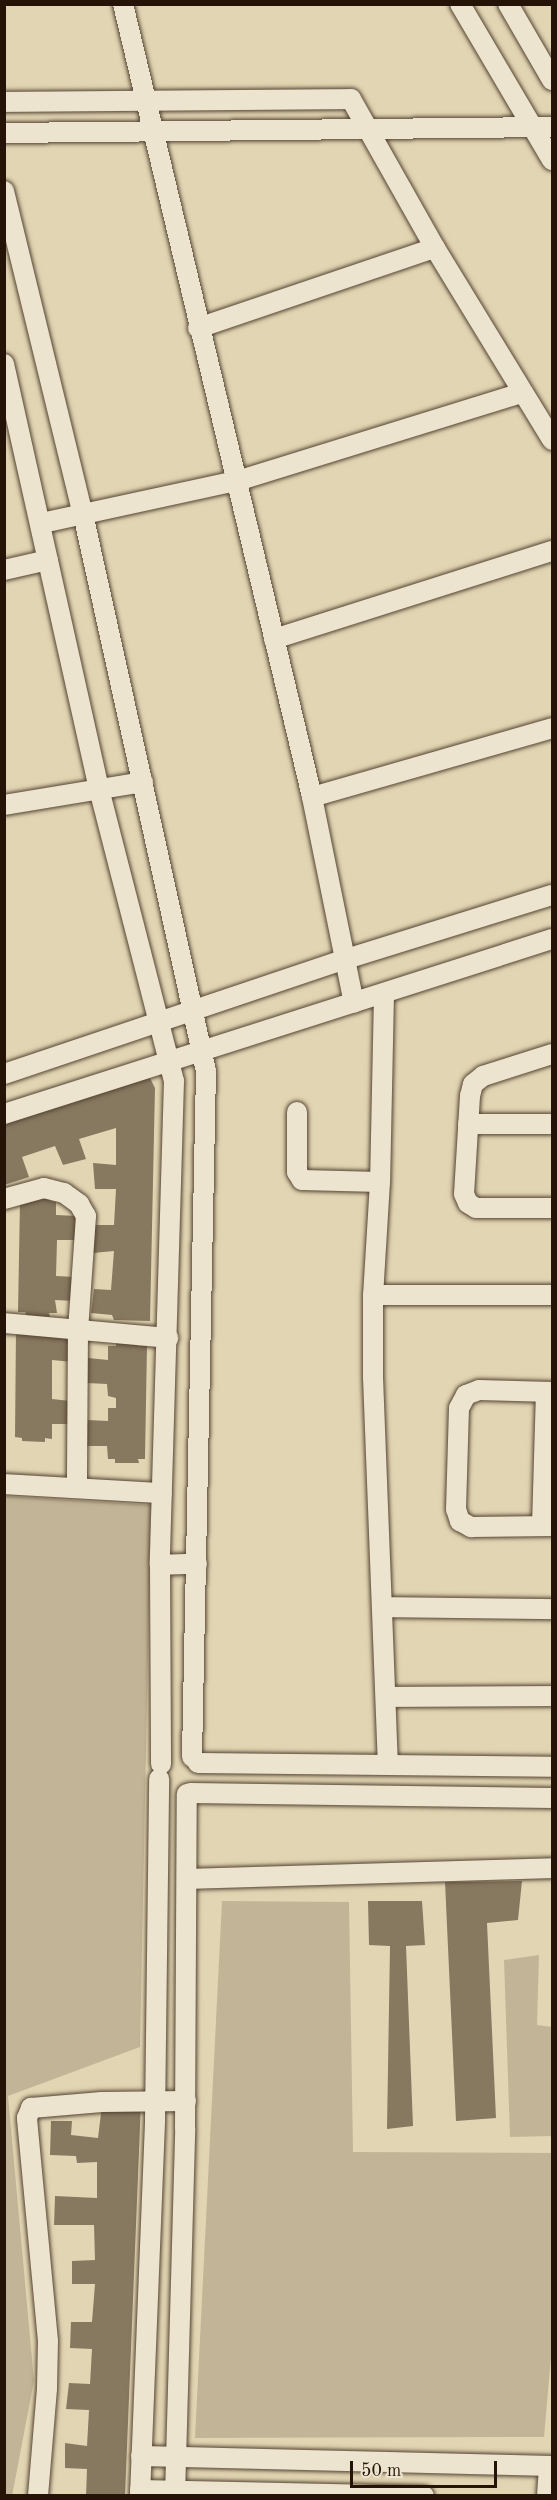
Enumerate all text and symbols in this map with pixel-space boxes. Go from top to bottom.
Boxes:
scale bar [353,2449,500,2487]
text: 50 m [361,2462,401,2480]

